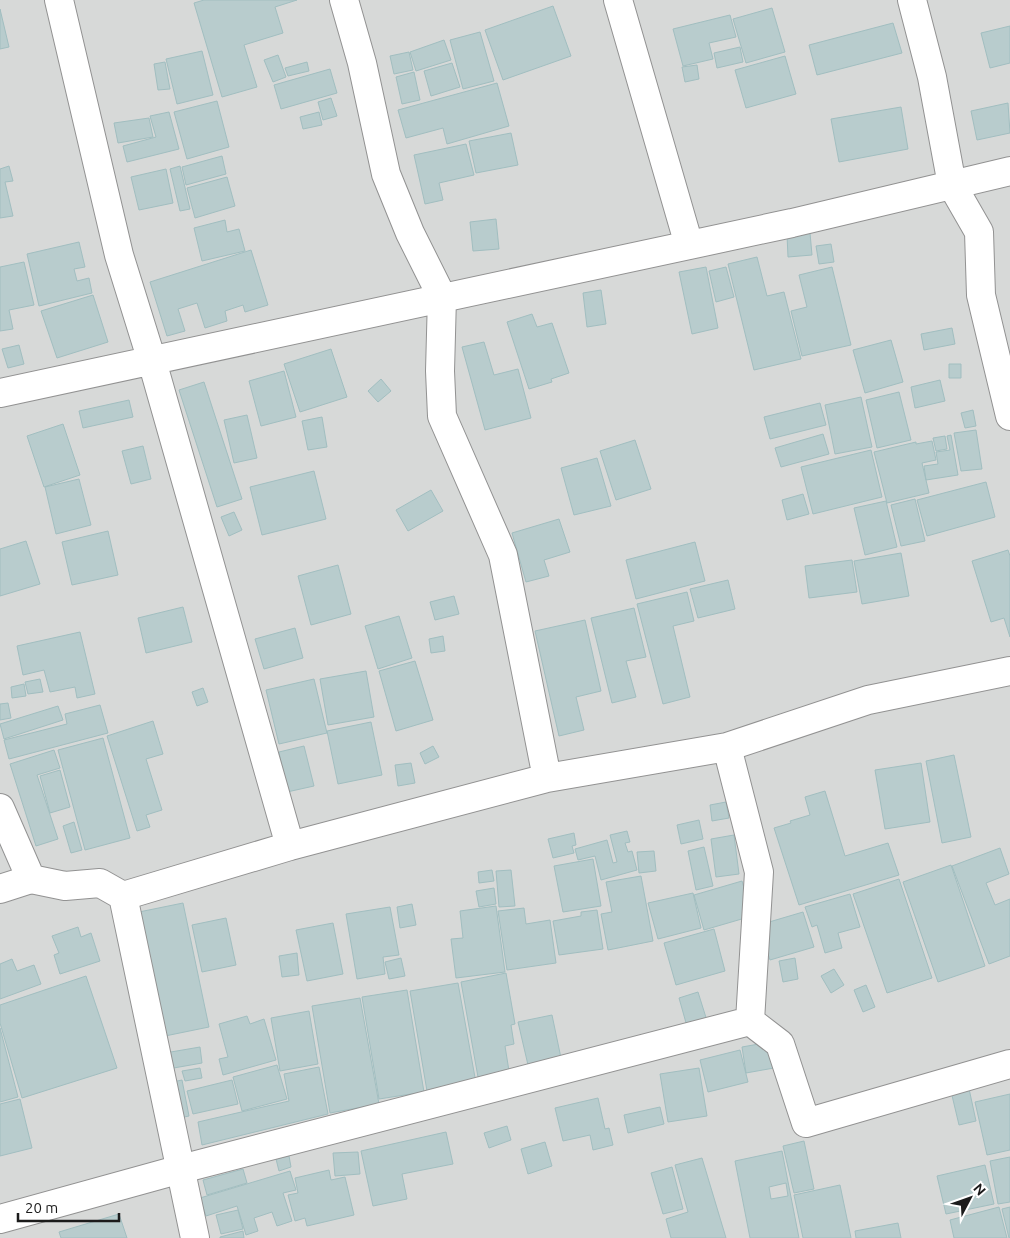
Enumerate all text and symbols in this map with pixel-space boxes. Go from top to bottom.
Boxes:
north arrow [945,1173,995,1223]
text: N [970,1180,989,1199]
scale bar [18,1190,119,1222]
text: 20 m [25,1199,58,1216]

